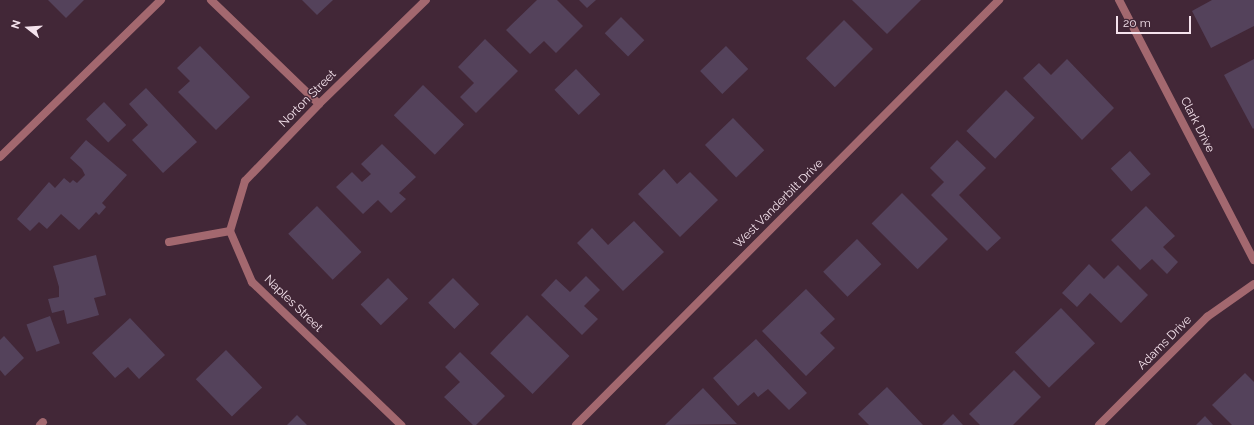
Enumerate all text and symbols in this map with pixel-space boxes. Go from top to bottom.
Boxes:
north arrow [8,8,48,48]
scale bar [1118,8,1193,34]
text: 20 m [1123,16,1151,30]
text: N [9,18,23,30]
street label: Norton Street [276,67,340,131]
street label: Clark Drive [1177,95,1217,155]
street label: West Vanderbilt Drive [731,156,827,252]
street label: Naples Street [261,273,325,335]
street label: Adams Drive [1135,313,1195,373]

